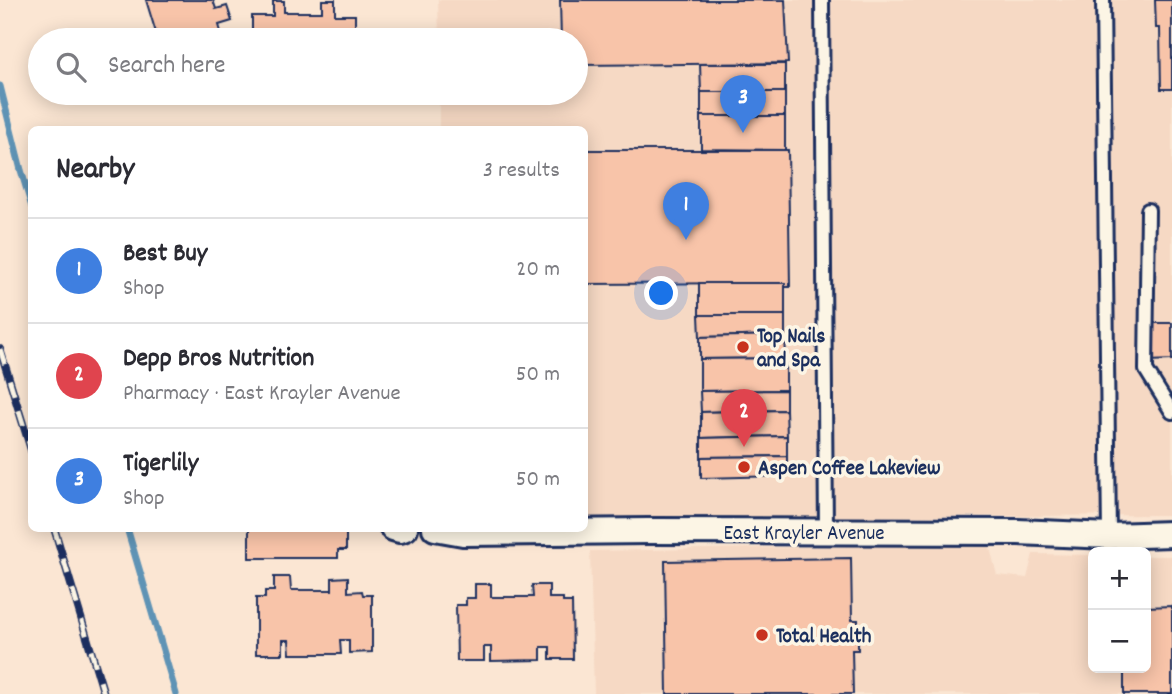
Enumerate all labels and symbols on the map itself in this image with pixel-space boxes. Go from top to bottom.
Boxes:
pin: 3 [720,75,766,133]
pin: 1 [663,182,709,240]
your location [644,276,678,310]
place label: Top Nails and Spa [757,323,825,377]
marker: Top Nails and Spa [735,339,751,355]
pin: 2 [721,389,767,447]
place label: Aspen Coffee Lakeview [758,455,941,485]
marker: Aspen Coffee Lakeview [736,459,752,475]
street label: East Krayler Avenue [724,520,884,550]
place label: Total Health [776,623,872,653]
marker: Total Health [754,627,770,643]

